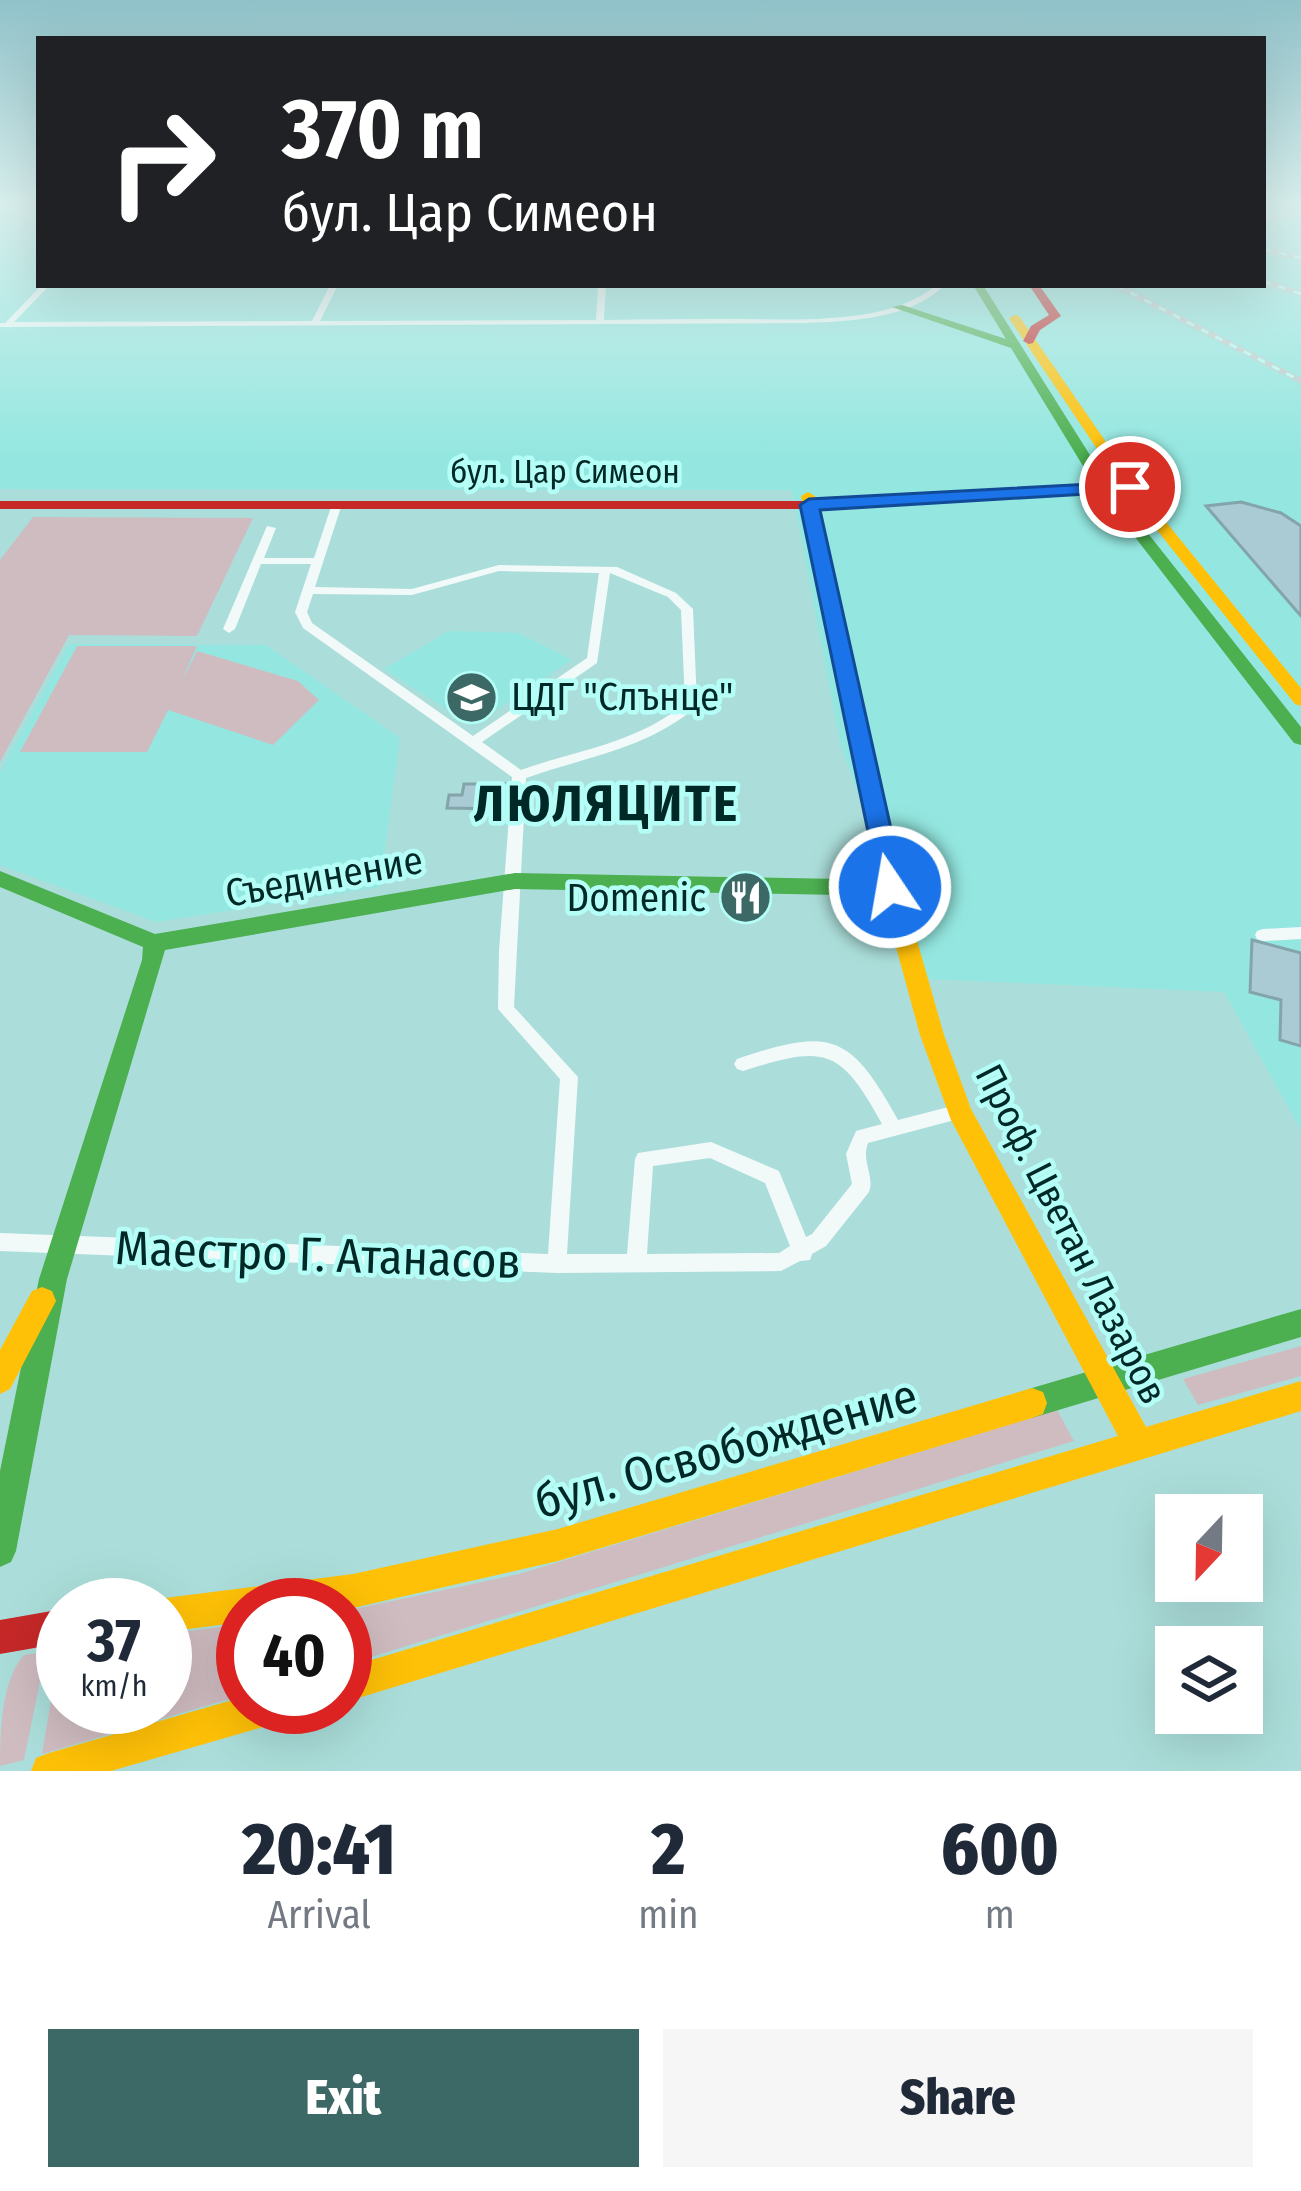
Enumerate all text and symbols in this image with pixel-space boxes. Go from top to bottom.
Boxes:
text: 370 m [282,79,484,180]
icon: right [84,84,240,240]
text: бул. Цар Симеон [282,181,658,245]
pin [1079,436,1181,538]
street label: бул. Цар Симеон [450,452,680,492]
icon: arrive [1097,454,1163,520]
school or university icon: ЦДГ "Слънце" [444,669,500,725]
place label: ЦДГ "Слънце" [511,674,734,720]
district label: ЛЮЛЯЦИТЕ [474,773,740,835]
position arrow [827,824,953,950]
street label: Съединение [222,837,426,917]
restaurant icon: Domenic [717,870,773,926]
place label: Domenic [566,875,706,921]
street label: Проф. Цветан Лазаров [966,1057,1176,1411]
street label: Маестро Г. Атанасов [114,1219,522,1291]
street label: бул. Освобождение [528,1367,924,1531]
north arrow [1155,1494,1263,1602]
map controls [1155,1494,1263,1734]
speed limit sign: 40 [216,1578,372,1734]
text: 37 [87,1605,141,1677]
button: layers [1155,1626,1263,1734]
text: km/h [81,1668,147,1704]
text: 20:41 [242,1807,396,1893]
text: 2 [651,1807,685,1893]
text: 600 [941,1807,1059,1893]
text: Arrival [267,1892,371,1938]
text: min [638,1892,699,1938]
text: m [985,1892,1015,1938]
button: Exit [48,2029,639,2167]
button: Share [663,2029,1253,2167]

